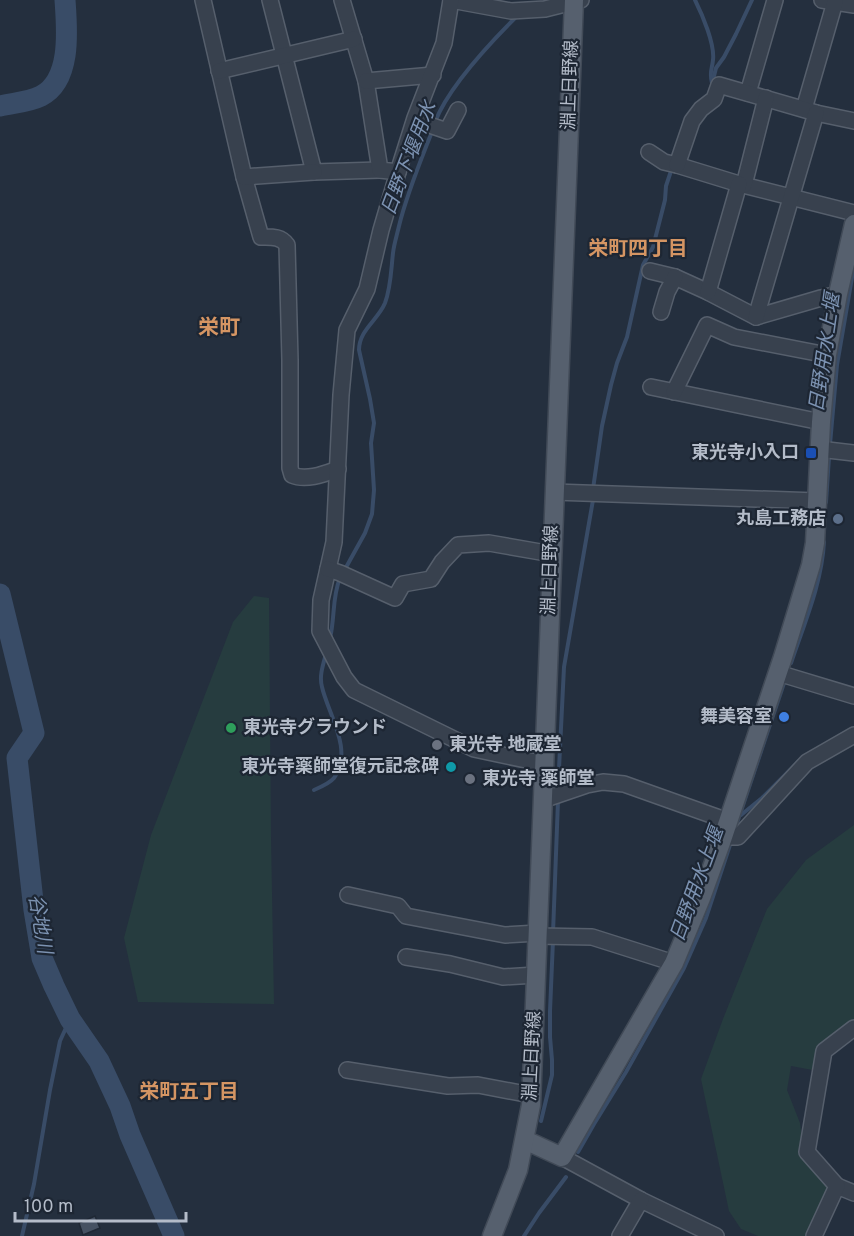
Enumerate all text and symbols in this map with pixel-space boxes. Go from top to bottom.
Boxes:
street label: 淵上日野線 [558,40,584,130]
water label: 日野下堰用水 [376,96,444,220]
district label: 栄町四丁目 [588,237,688,263]
water label: 日野用水上堰 [805,288,848,414]
district label: 栄町 [198,315,240,342]
place label: 東光寺小入口 [691,442,799,465]
marker: 東光寺小入口 [804,446,818,460]
place label: 丸島工務店 [736,508,826,531]
marker: 丸島工務店 [831,512,845,526]
street label: 淵上日野線 [538,525,564,615]
place label: 舞美容室 [700,706,772,729]
marker: 舞美容室 [777,710,791,724]
place label: 東光寺グラウンド [243,717,387,740]
marker: 東光寺グラウンド [224,721,238,735]
place label: 東光寺 地蔵堂 [449,734,562,757]
marker: 東光寺 地蔵堂 [430,738,444,752]
place label: 東光寺薬師堂復元記念碑 [241,756,439,779]
marker: 東光寺薬師堂復元記念碑 [444,760,458,774]
place label: 東光寺 薬師堂 [482,768,595,791]
marker: 東光寺 薬師堂 [463,772,477,786]
water label: 日野用水上堰 [665,820,732,946]
water label: 谷地川 [21,892,57,958]
street label: 淵上日野線 [519,1010,547,1102]
district label: 栄町五丁目 [139,1080,239,1106]
scale bar [15,1185,186,1223]
text: 100 m [24,1196,73,1219]

